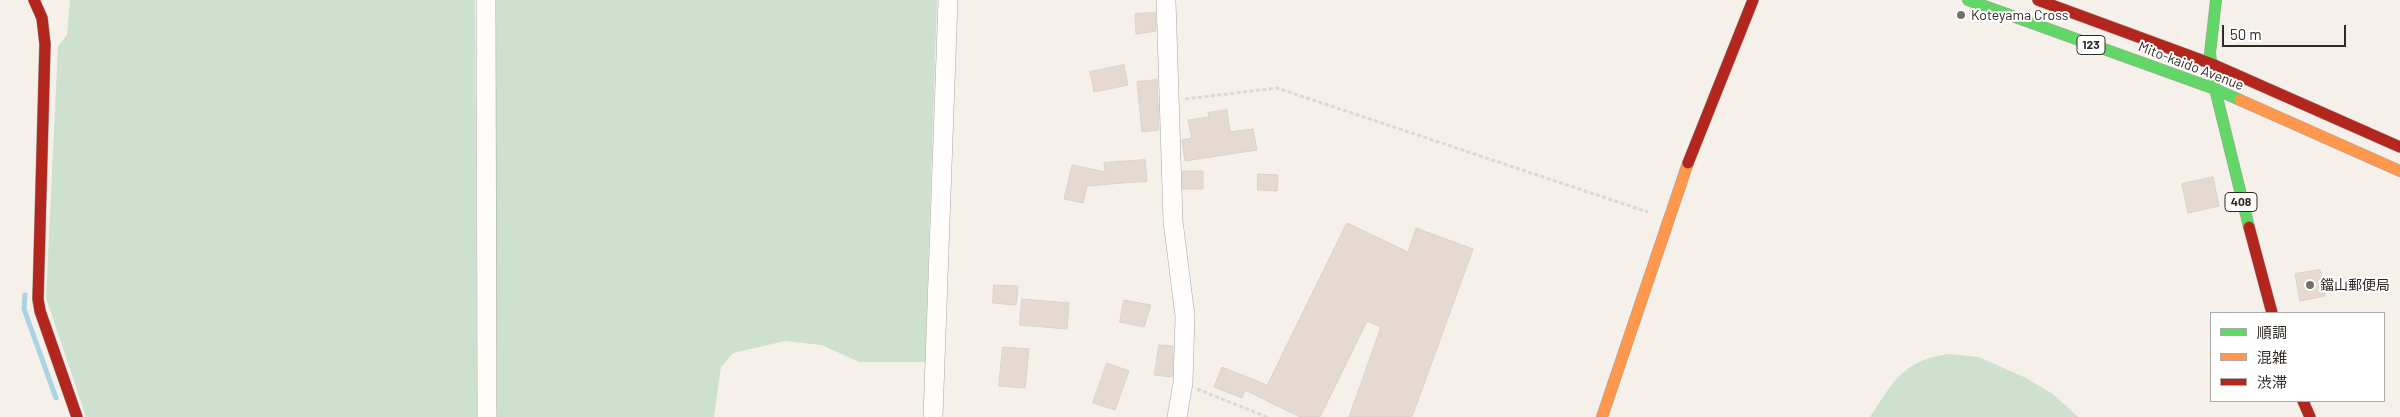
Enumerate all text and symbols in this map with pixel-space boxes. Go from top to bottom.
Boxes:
place label: Koteyama Cross [1971,7,2068,23]
marker: Koteyama Cross [1955,9,1967,21]
scale bar [2225,15,2349,47]
text: 50 m [2230,25,2262,43]
road number: 123 [2077,36,2105,54]
street label: Mito-kaido Avenue [2136,38,2246,94]
road number: 408 [2225,192,2257,212]
place label: 鐺山郵便局 [2320,277,2390,293]
marker: 鐺山郵便局 [2304,279,2316,291]
legend [2210,312,2385,402]
text: 順調 [2257,323,2287,341]
text: 混雑 [2257,348,2287,366]
text: 渋滞 [2257,373,2287,391]

